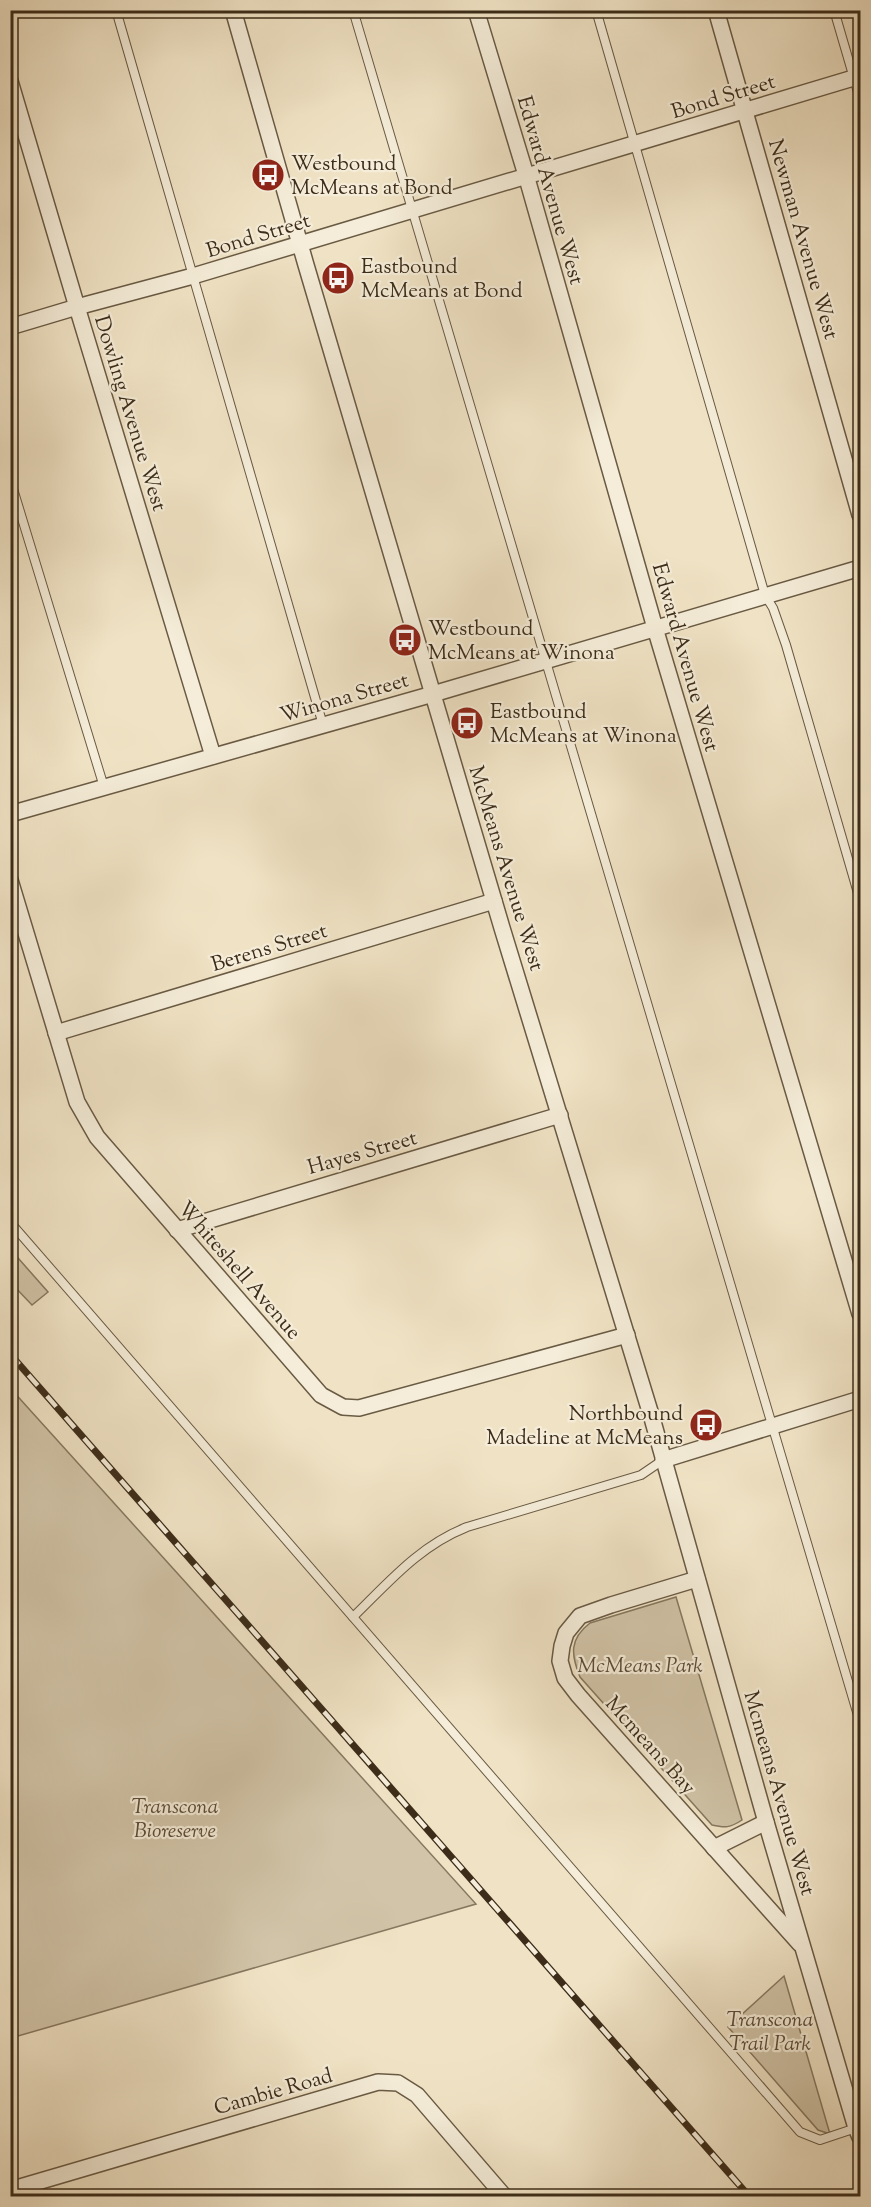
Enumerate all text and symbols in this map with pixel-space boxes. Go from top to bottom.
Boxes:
street label: Bond Street [668,68,779,128]
street label: Edward Avenue West [508,93,590,288]
street label: Newman Avenue West [759,136,845,343]
place label: Westbound McMeans at Bond [291,150,453,204]
bus stop icon: Westbound McMeans at Bond [250,157,286,193]
street label: Bond Street [203,207,314,267]
place label: Eastbound McMeans at Bond [361,253,523,307]
bus stop icon: Eastbound McMeans at Bond [320,260,356,296]
street label: Dowling Avenue West [85,312,173,515]
street label: Edward Avenue West [643,560,725,755]
place label: Westbound McMeans at Winona [428,615,615,669]
bus stop icon: Westbound McMeans at Winona [387,622,423,658]
street label: Winona Street [277,666,412,732]
place label: Eastbound McMeans at Winona [490,698,677,752]
bus stop icon: Eastbound McMeans at Winona [449,705,485,741]
street label: McMeans Avenue West [460,762,551,975]
street label: Berens Street [208,917,331,981]
street label: Hayes Street [304,1124,421,1184]
street label: Whiteshell Avenue [170,1195,307,1347]
place label: Northbound Madeline at McMeans [486,1400,683,1454]
bus stop icon: Northbound Madeline at McMeans [688,1407,724,1443]
park label: McMeans Park [577,1652,703,1682]
street label: Mcmeans Avenue West [735,1688,822,1899]
street label: Mcmeans Bay [597,1690,702,1803]
park label: Transcona Bioreserve [131,1793,219,1847]
park label: Transcona Trail Park [726,2006,814,2060]
street label: Cambie Road [211,2062,337,2124]

